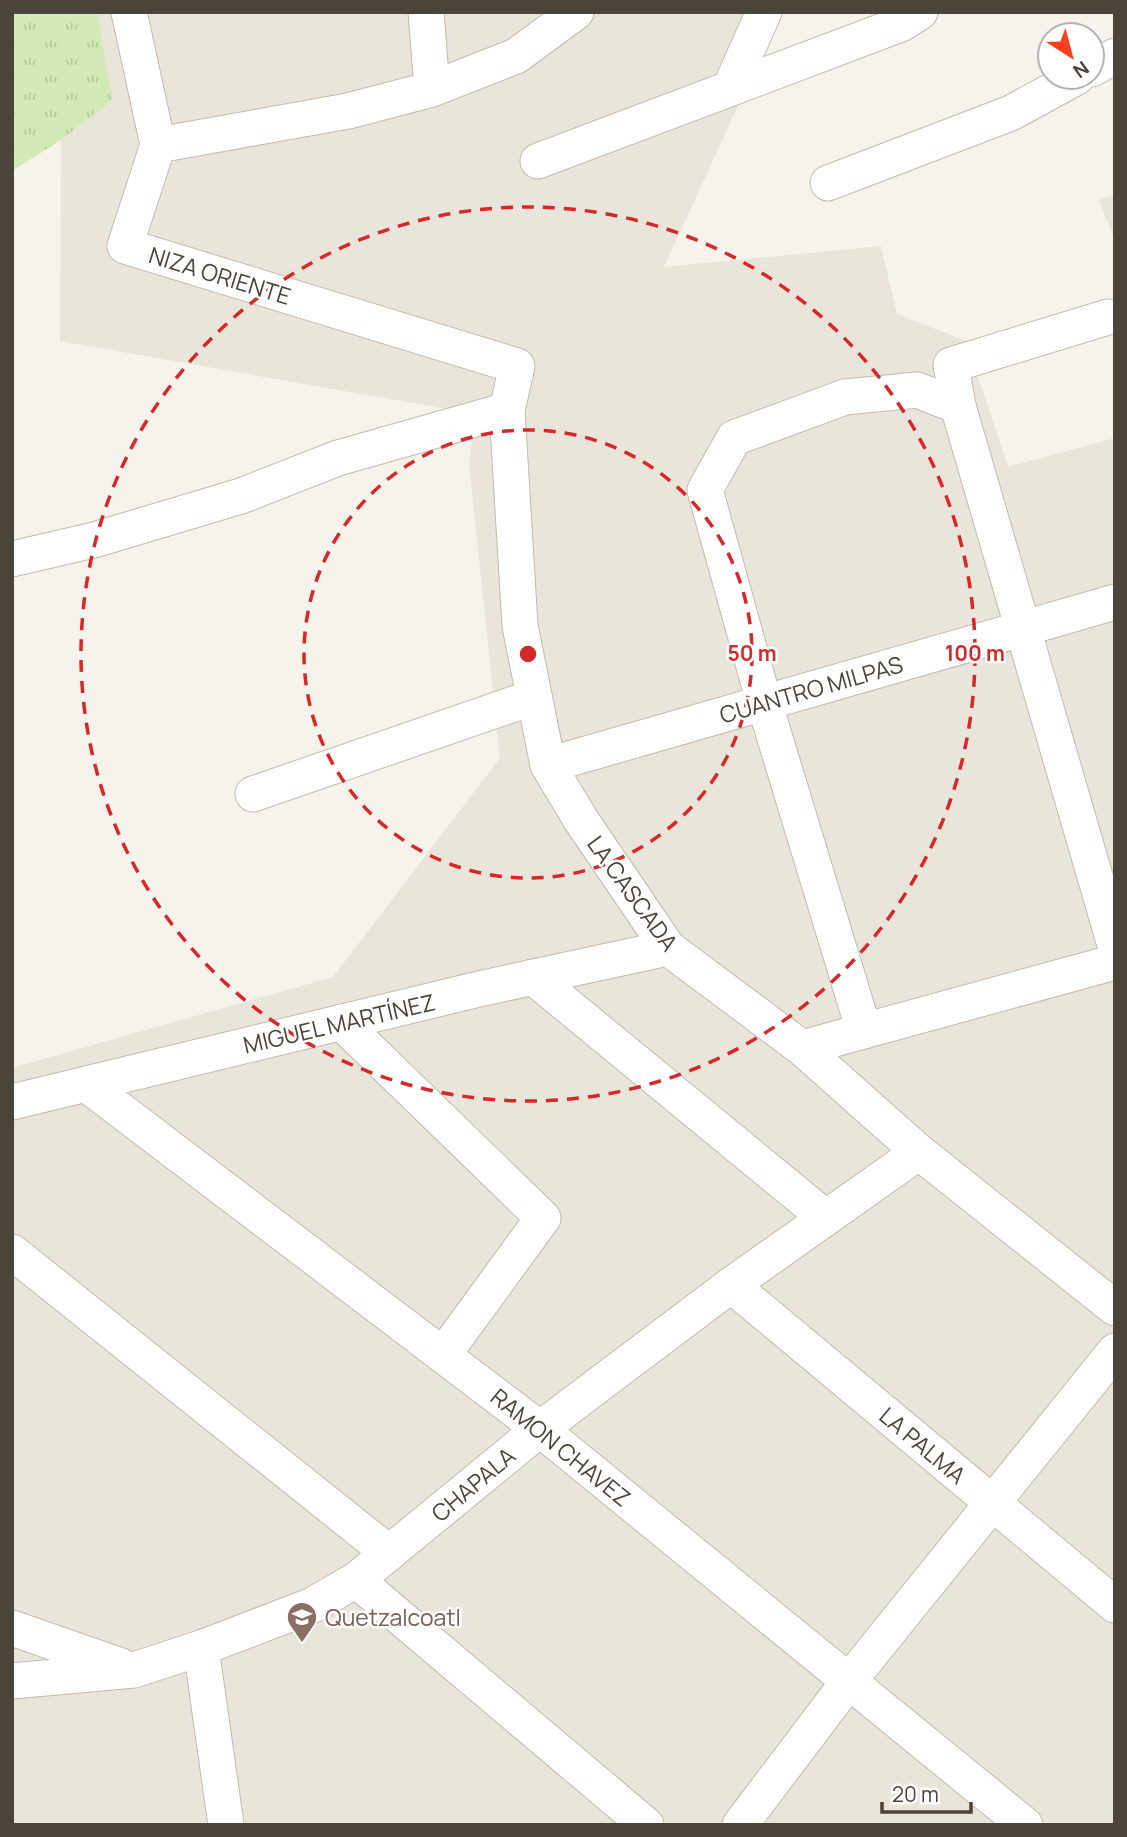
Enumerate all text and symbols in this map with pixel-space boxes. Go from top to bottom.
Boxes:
north arrow [1036,21,1106,91]
text: N [1068,55,1094,84]
street label: NIZA ORIENTE [145,238,295,312]
text: 50 m [727,639,777,667]
text: 100 m [945,639,1005,667]
centre of rings [516,642,540,666]
street label: CUANTRO MILPAS [716,648,906,730]
street label: LA CASCADA [580,829,686,957]
street label: MIGUEL MARTÍNEZ [240,985,438,1061]
street label: RAMON CHAVEZ [484,1381,638,1513]
street label: LA PALMA [873,1399,973,1491]
street label: CHAPALA [424,1439,522,1529]
school or university icon: Quetzalcoatl [285,1600,319,1644]
place label: Quetzalcoatl [325,1601,461,1633]
scale bar [882,1770,971,1814]
text: 20 m [892,1780,939,1808]

